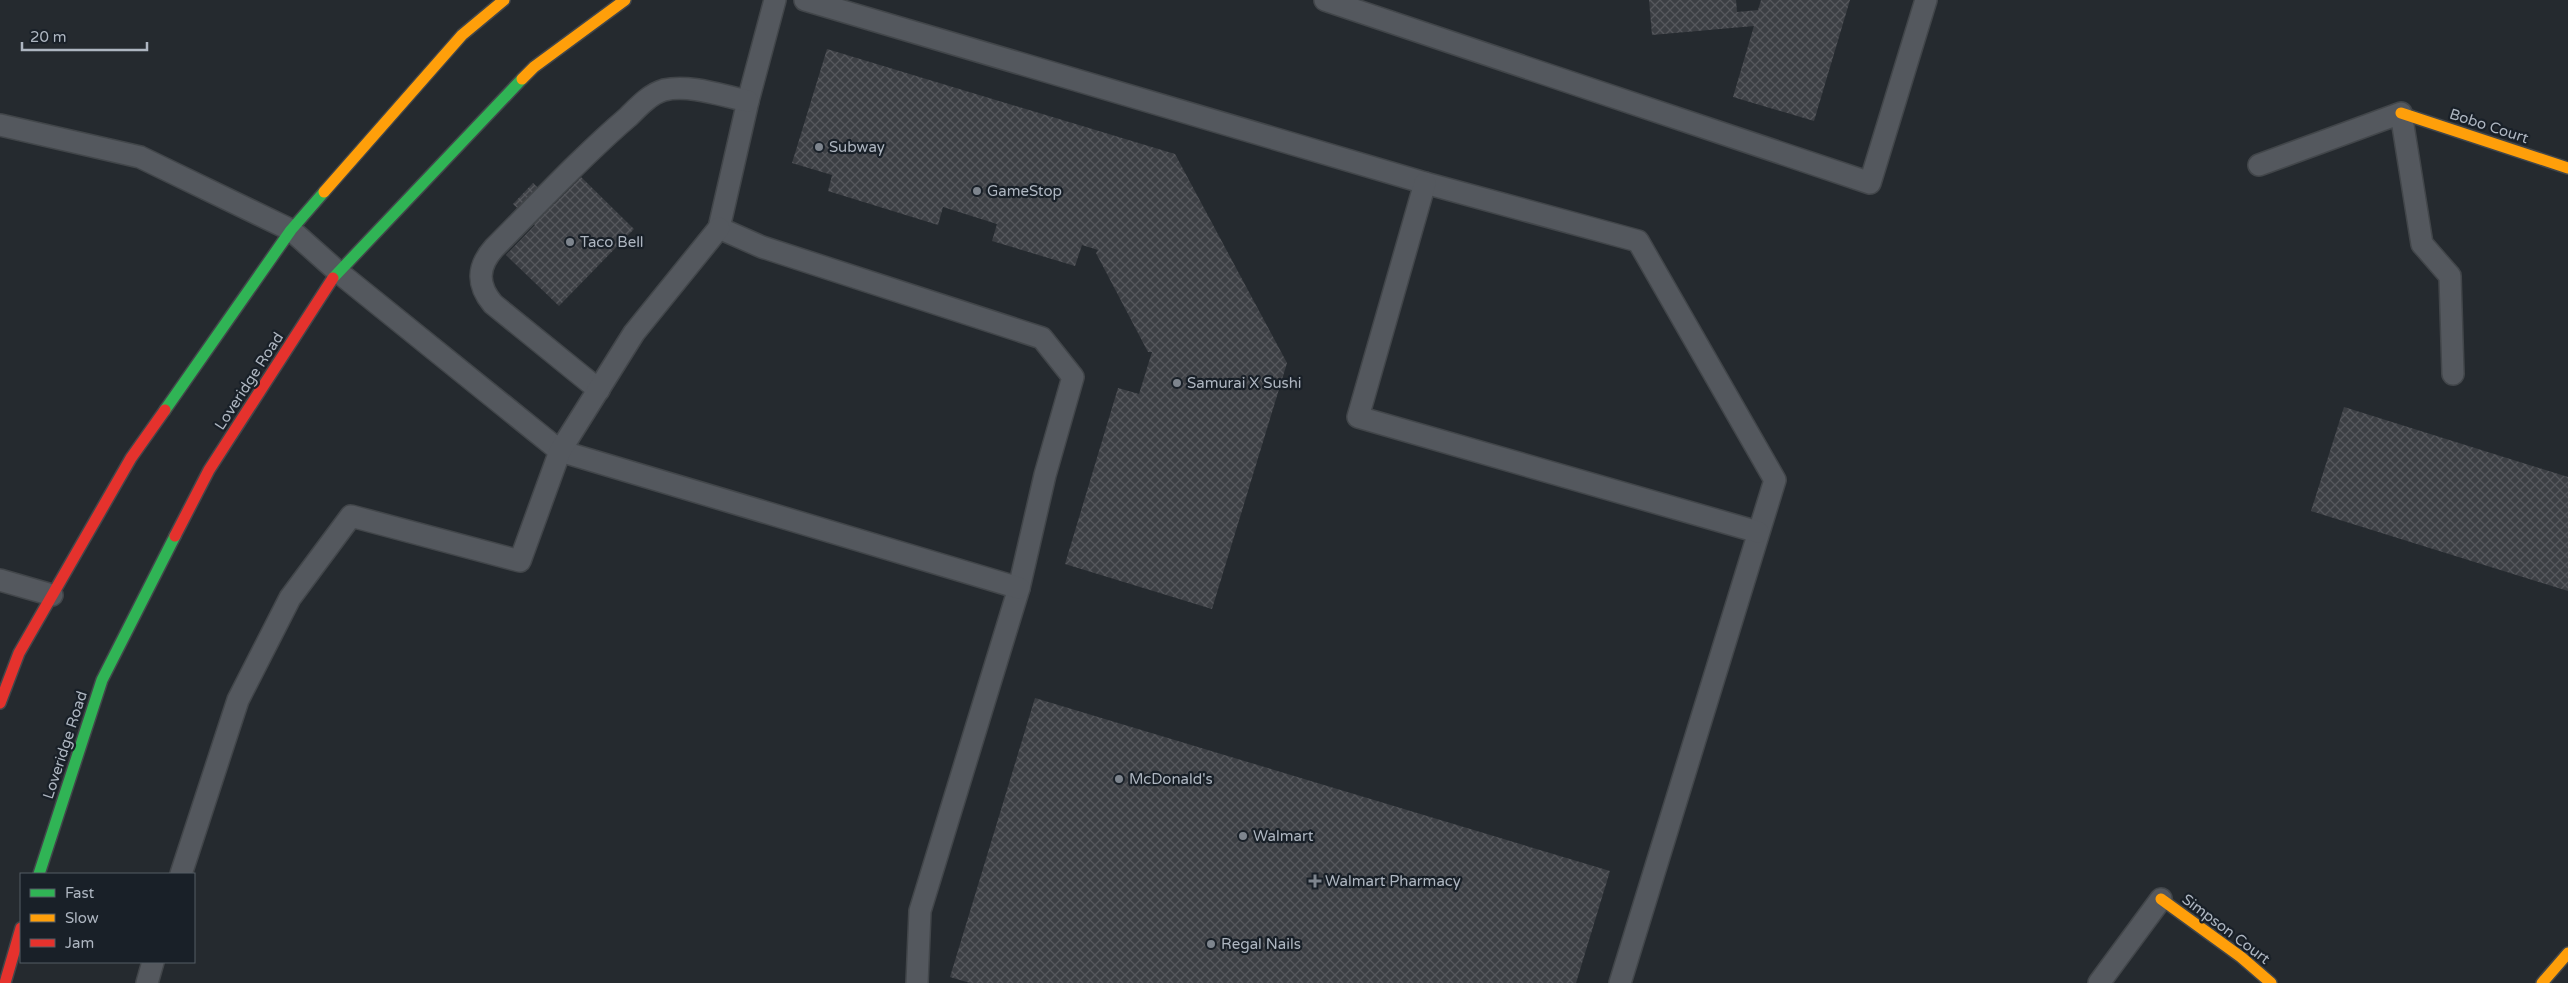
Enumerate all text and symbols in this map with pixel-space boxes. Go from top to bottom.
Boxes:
scale bar [22,20,148,52]
text: 20 m [30,28,67,46]
street label: Bobo Court [2447,105,2531,147]
place label: Subway [829,138,885,156]
marker: Subway [813,141,825,153]
place label: GameStop [987,182,1062,200]
marker: GameStop [971,185,983,197]
place label: Taco Bell [580,233,644,251]
marker: Taco Bell [564,236,576,248]
street label: Loveridge Road [211,329,287,433]
place label: Samurai X Sushi [1187,374,1302,392]
marker: Samurai X Sushi [1171,377,1183,389]
street label: Loveridge Road [39,689,91,801]
place label: McDonald's [1129,770,1213,788]
marker: McDonald's [1113,773,1125,785]
place label: Walmart [1253,827,1314,845]
marker: Walmart [1237,830,1249,842]
place label: Walmart Pharmacy [1325,872,1461,890]
legend [20,873,195,963]
marker: Walmart Pharmacy [1309,875,1321,887]
text: Fast [65,884,95,902]
street label: Simpson Court [2179,890,2274,968]
text: Slow [65,909,99,927]
text: Jam [65,934,94,952]
place label: Regal Nails [1221,935,1301,953]
marker: Regal Nails [1205,938,1217,950]

